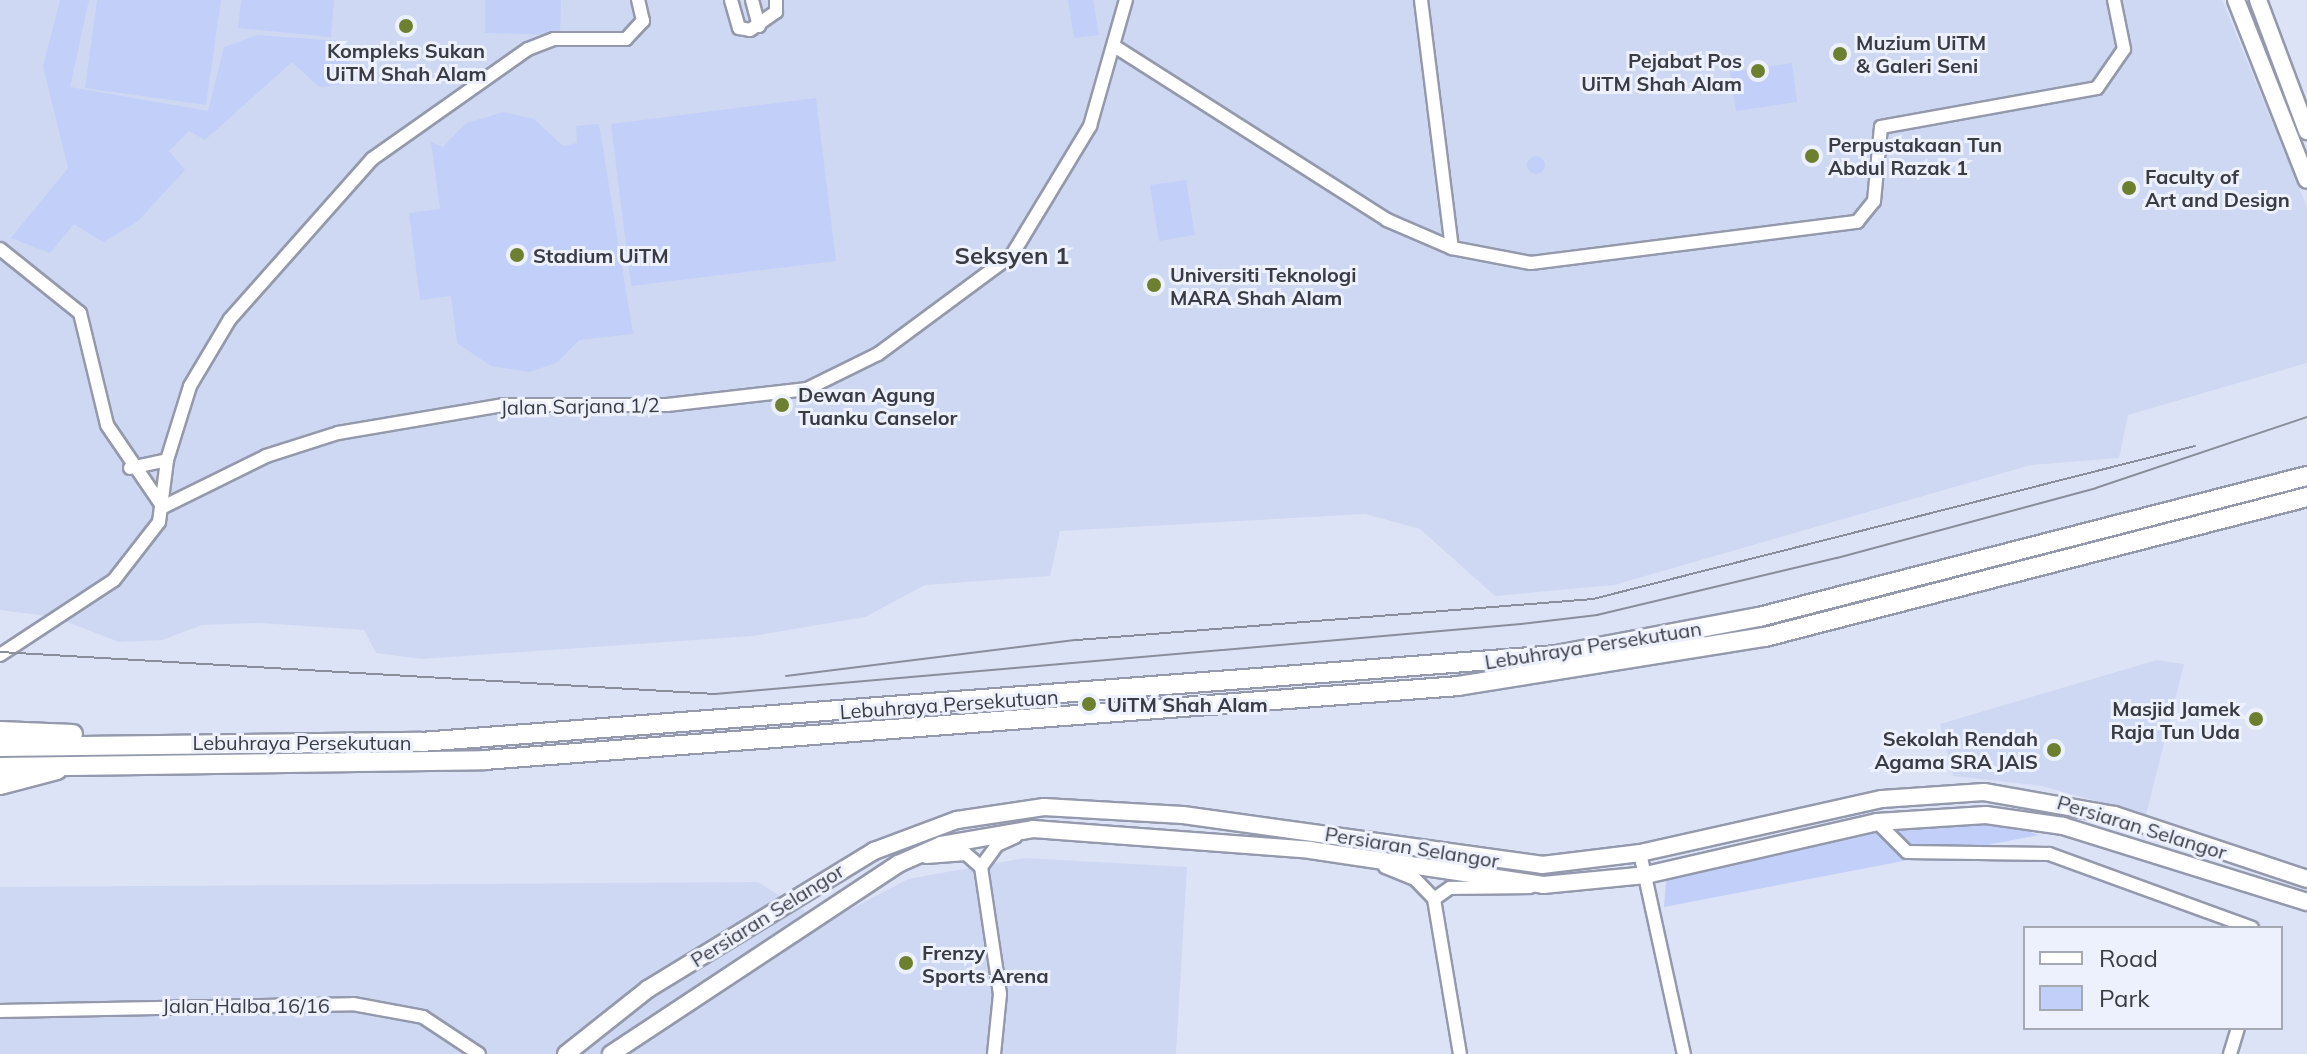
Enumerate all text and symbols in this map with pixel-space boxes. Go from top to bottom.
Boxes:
marker: Kompleks Sukan UiTM Shah Alam [397,17,415,35]
place label: Muzium UiTM & Galeri Seni [1856,30,1986,77]
place label: Kompleks Sukan UiTM Shah Alam [326,38,486,85]
marker: Muzium UiTM & Galeri Seni [1831,45,1849,63]
place label: Pejabat Pos UiTM Shah Alam [1581,48,1742,95]
marker: Pejabat Pos UiTM Shah Alam [1749,62,1767,80]
place label: Perpustakaan Tun Abdul Razak 1 [1828,132,2002,179]
marker: Perpustakaan Tun Abdul Razak 1 [1803,147,1821,165]
place label: Faculty of Art and Design [2145,164,2290,211]
marker: Faculty of Art and Design [2120,179,2138,197]
district label: Seksyen 1 [955,242,1069,270]
place label: Stadium UiTM [533,243,669,267]
marker: Stadium UiTM [508,246,526,264]
place label: Universiti Teknologi MARA Shah Alam [1170,262,1356,309]
marker: Universiti Teknologi MARA Shah Alam [1145,276,1163,294]
place label: Dewan Agung Tuanku Canselor [798,382,957,429]
street label: Jalan Sarjana 1/2 [500,393,660,419]
marker: Dewan Agung Tuanku Canselor [773,396,791,414]
street label: Lebuhraya Persekutuan [1483,616,1703,674]
street label: Lebuhraya Persekutuan [839,684,1059,724]
place label: UiTM Shah Alam [1107,692,1268,716]
marker: UiTM Shah Alam [1078,693,1100,715]
place label: Masjid Jamek Raja Tun Uda [2111,696,2240,743]
marker: Masjid Jamek Raja Tun Uda [2247,710,2265,728]
place label: Sekolah Rendah Agama SRA JAIS [1874,726,2038,773]
street label: Lebuhraya Persekutuan [192,730,412,754]
marker: Sekolah Rendah Agama SRA JAIS [2045,741,2063,759]
street label: Persiaran Selangor [2054,790,2230,864]
street label: Persiaran Selangor [1323,821,1501,873]
street label: Persiaran Selangor [686,858,848,972]
legend [2023,926,2283,1030]
place label: Frenzy Sports Arena [922,940,1049,987]
text: Road [2099,943,2158,973]
marker: Frenzy Sports Arena [897,954,915,972]
text: Park [2099,983,2150,1013]
street label: Jalan Halba 16/16 [162,993,330,1017]

